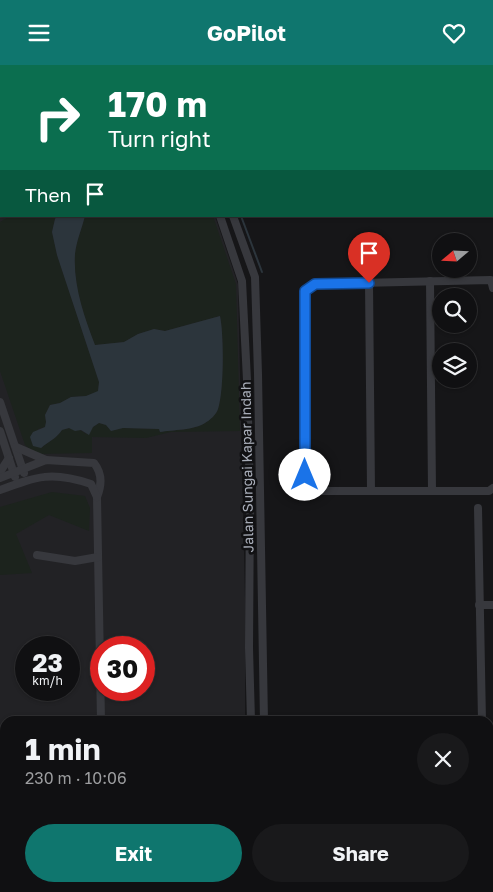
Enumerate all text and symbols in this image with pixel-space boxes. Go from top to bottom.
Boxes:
icon: menu [25,19,53,47]
text: GoPilot [207,19,286,46]
icon: heart [440,19,468,47]
text: 170 m [108,83,207,125]
icon: right [25,85,90,150]
text: Turn right [108,125,211,152]
icon: arrive [81,180,109,208]
text: Then [25,183,71,206]
pin [348,232,390,283]
north arrow [432,233,478,277]
map controls [432,233,477,388]
icon: arrive [355,239,383,267]
button: search [432,288,477,333]
button: layers [432,343,477,388]
street label: Jalan Sungai Kapar Indah [237,381,256,553]
position arrow [278,448,330,500]
speed limit sign: 30 [90,636,155,701]
text: 23 [32,647,63,678]
text: km/h [32,673,63,688]
text: 1 min [25,731,101,767]
button: close [417,733,469,785]
text: 230 m · 10:06 [25,768,127,788]
button: Exit [25,824,242,882]
button: Share [252,824,469,882]

